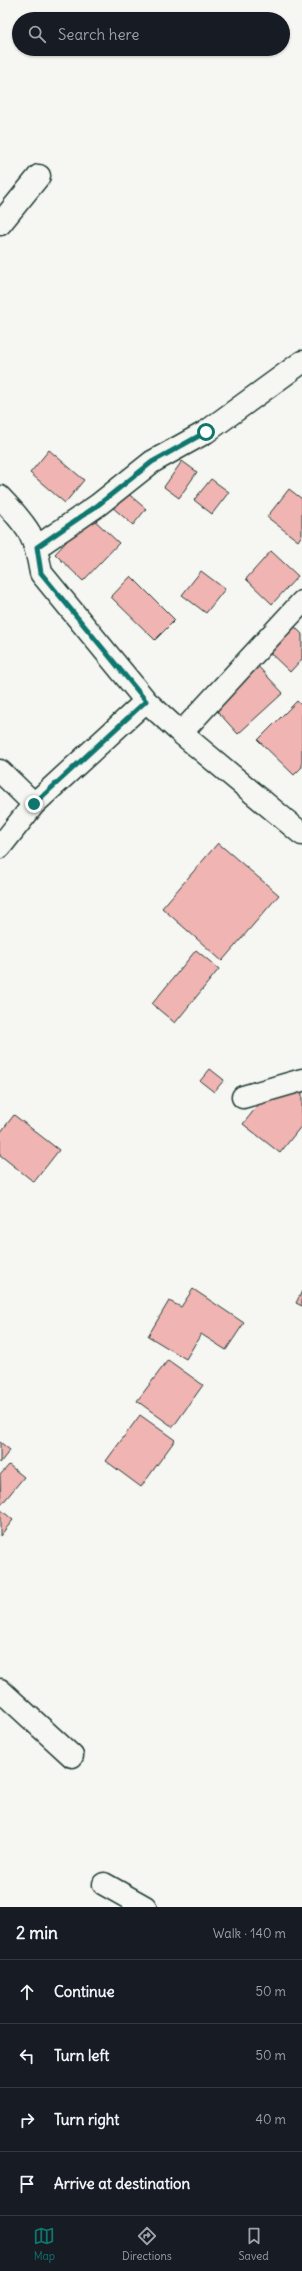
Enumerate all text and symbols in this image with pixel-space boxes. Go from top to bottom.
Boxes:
search box [12,12,290,56]
icon: search [26,23,48,45]
text: Search here [58,25,139,44]
route start [197,423,215,441]
route end [25,795,43,813]
text: 2 min [16,1922,58,1944]
text: Walk · 140 m [213,1925,286,1942]
icon: ahead [16,1981,38,2003]
text: Continue [54,1982,115,2001]
text: 50 m [255,1983,286,2000]
icon: left [16,2045,38,2067]
text: Turn left [54,2046,109,2065]
text: 50 m [255,2047,286,2064]
icon: right [16,2109,38,2131]
text: Turn right [54,2110,119,2129]
text: 40 m [255,2111,286,2128]
icon: arrive [16,2173,38,2195]
text: Arrive at destination [54,2174,190,2193]
tab: Map [33,2225,55,2263]
tab: Directions [122,2225,172,2263]
tab: Saved [238,2225,269,2263]

